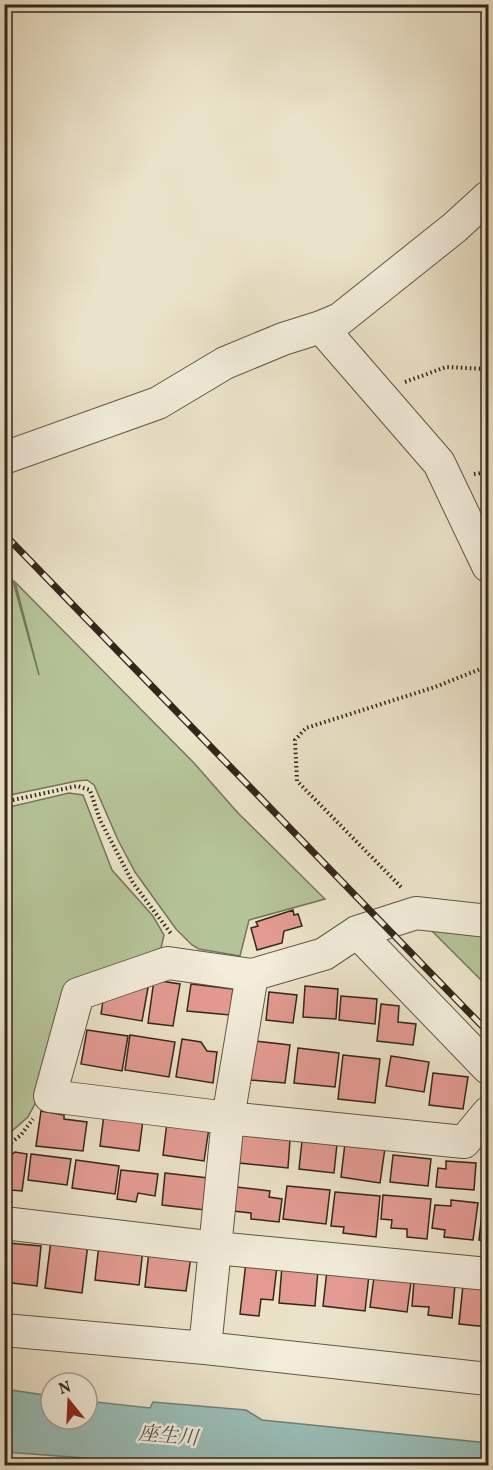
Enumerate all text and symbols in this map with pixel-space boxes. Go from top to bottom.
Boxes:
north arrow [39,1371,99,1431]
text: N [56,1376,74,1401]
water label: 座生川 [137,1420,201,1454]

